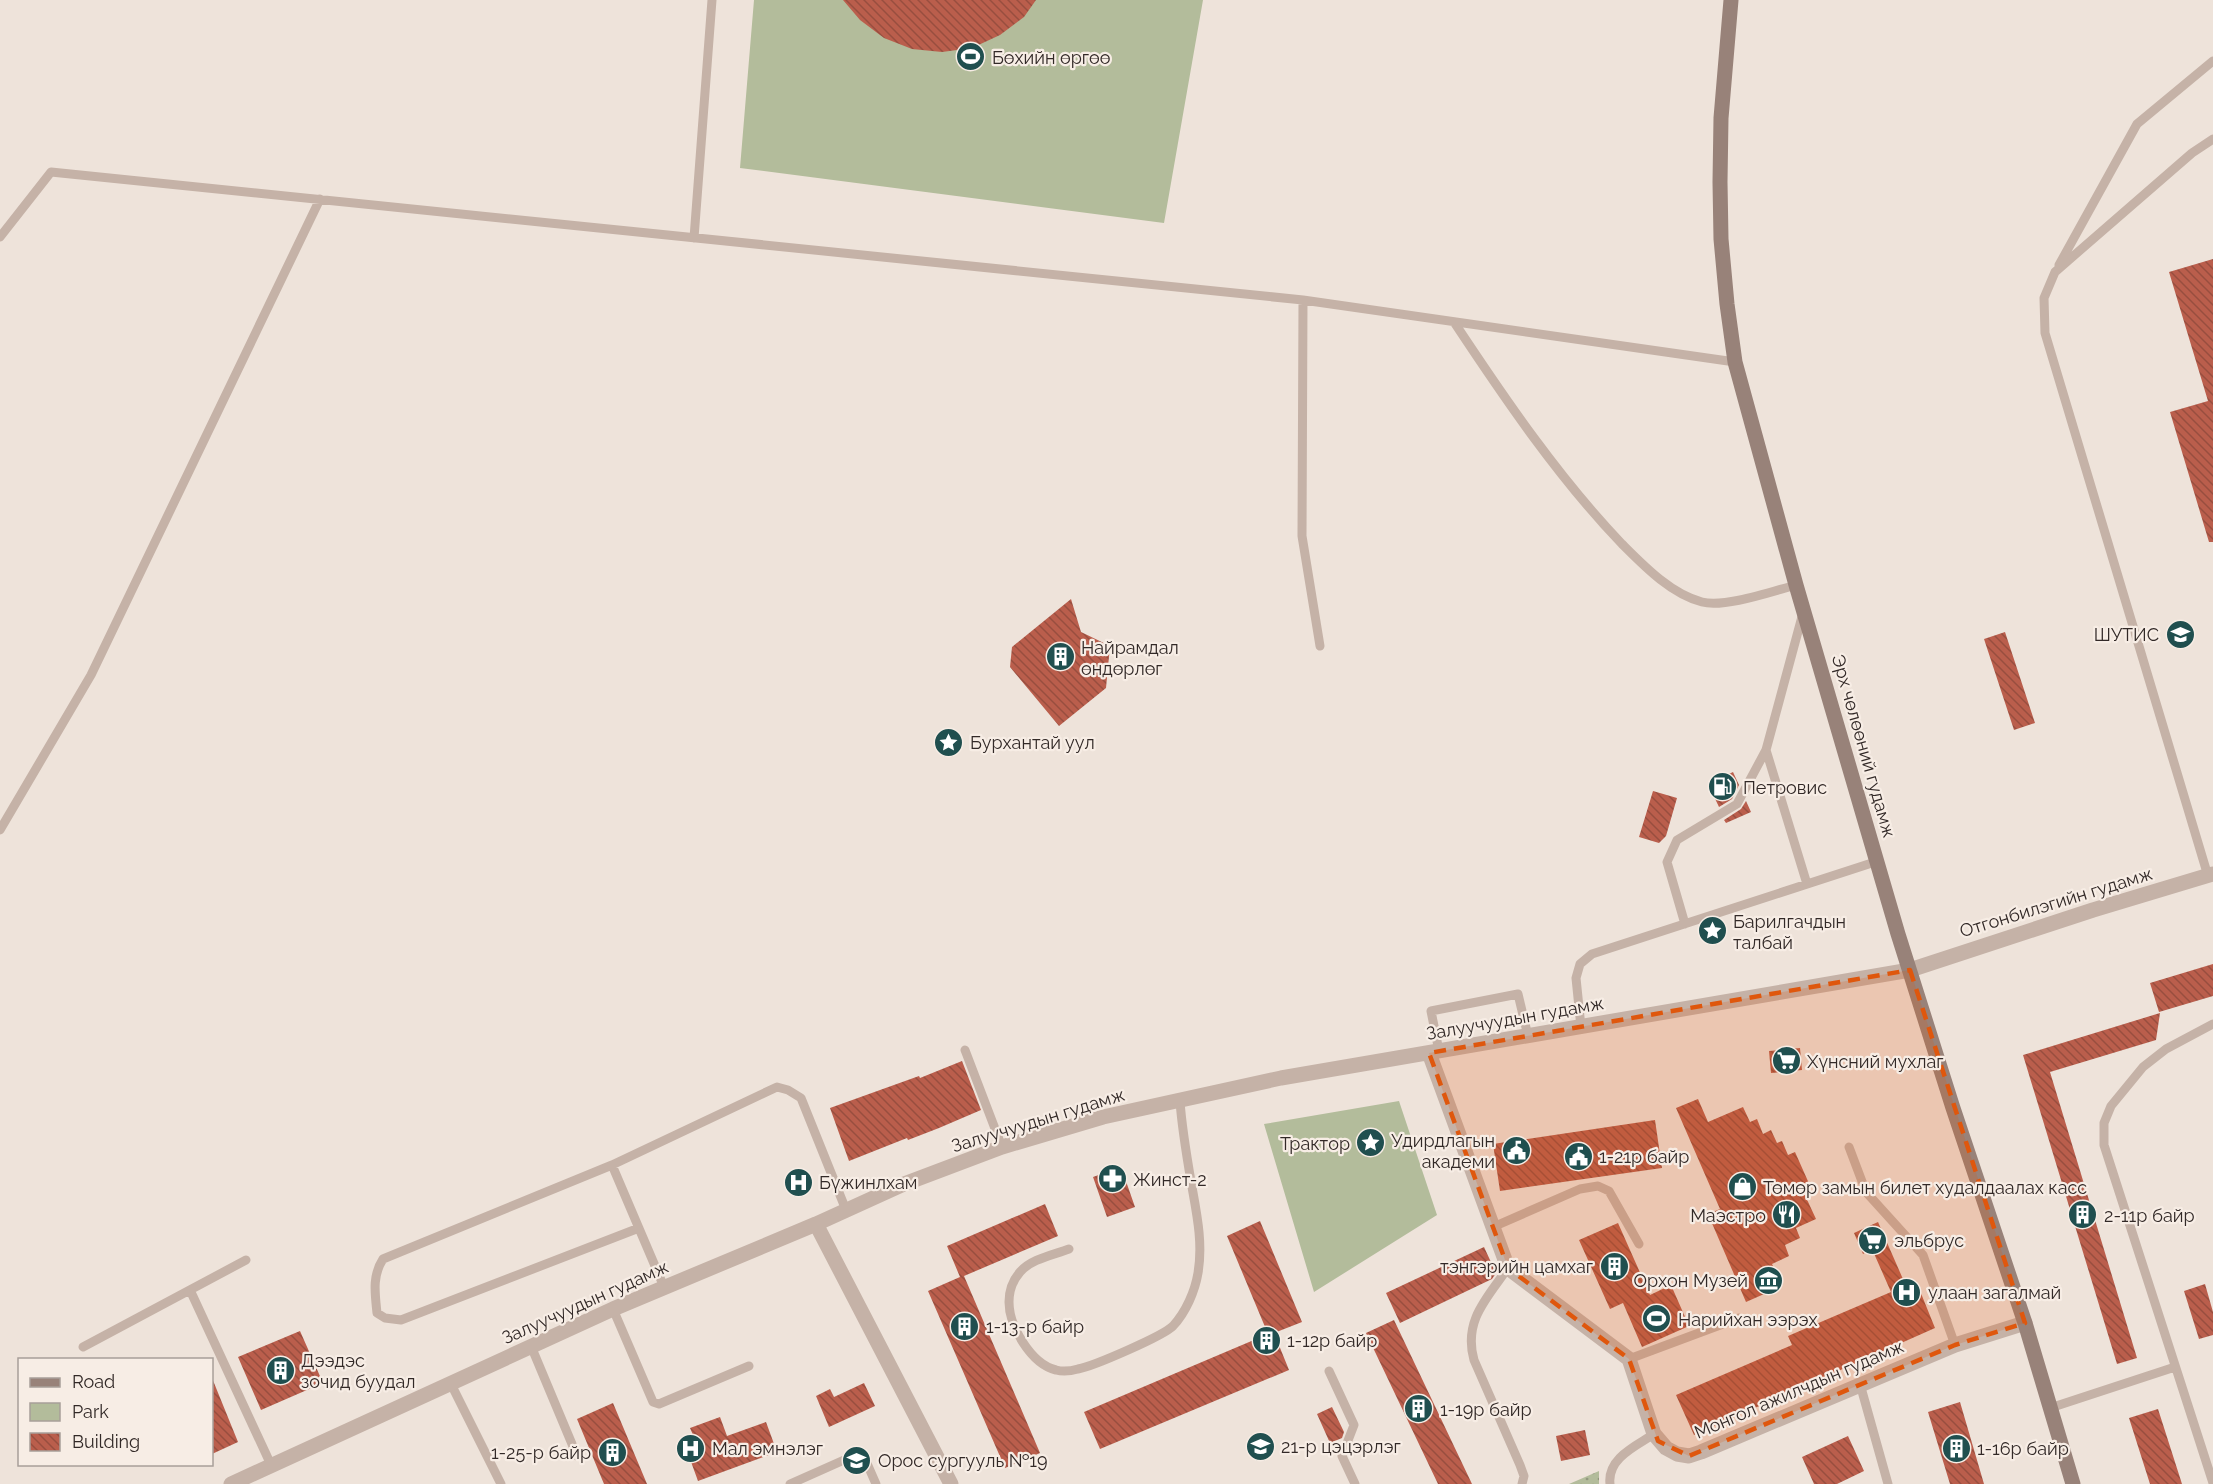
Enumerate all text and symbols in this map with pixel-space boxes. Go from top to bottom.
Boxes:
sports icon: Бөхийн өргөө [955,41,987,73]
place label: Бөхийн өргөө [992,47,1111,68]
school or university icon: ШУТИС [2164,618,2196,650]
place label: ШУТИС [2094,624,2159,645]
place label: Найрамдал өндөрлөг [1081,637,1179,679]
building icon: Найрамдал өндөрлөг [1044,641,1076,673]
street label: Эрх чөлөөний гудамж [1828,652,1900,840]
place icon: Бурхантай уул [933,726,965,758]
place label: Бурхантай уул [970,732,1095,753]
fuel station icon: Петровис [1706,771,1738,803]
place label: Петровис [1743,777,1827,798]
street label: Отгонбилэгийн гудамж [1957,863,2155,941]
place label: Барилгачдын талбай [1733,911,1846,953]
place icon: Барилгачдын талбай [1696,915,1728,947]
street label: Залуучуудын гудамж [1425,992,1605,1044]
supermarket icon: Хүнсний мухлаг [1770,1045,1802,1077]
place label: Хүнсний мухлаг [1807,1051,1944,1072]
street label: Залуучуудын гудамж [949,1084,1127,1156]
place icon: Трактор [1355,1127,1387,1159]
place label: Удирдлагын академи [1391,1130,1495,1172]
place label: Трактор [1280,1133,1350,1154]
public building icon: Удирдлагын академи [1500,1134,1532,1166]
public building icon: 1-21р байр [1562,1140,1594,1172]
place label: 1-21р байр [1599,1146,1689,1167]
pharmacy icon: Жинст-2 [1096,1163,1128,1195]
hospital icon: Бүжинлхам [782,1166,814,1198]
place label: Жинст-2 [1133,1169,1207,1190]
shop icon: Төмөр замын билет худалдаалах касс [1726,1171,1758,1203]
place label: Бүжинлхам [819,1172,917,1193]
place label: Төмөр замын билет худалдаалах касс [1763,1177,2087,1198]
restaurant icon: Маэстро [1771,1199,1803,1231]
building icon: 2-11р байр [2067,1199,2099,1231]
place label: Маэстро [1690,1205,1766,1226]
place label: 2-11р байр [2104,1205,2195,1226]
supermarket icon: эльбрус [1857,1224,1889,1256]
place label: эльбрус [1894,1230,1964,1251]
building icon: тэнгэрийн цамхаг [1598,1250,1630,1282]
street label: Залуучуудын гудамж [498,1256,672,1348]
place label: тэнгэрийн цамхаг [1440,1256,1593,1277]
museum icon: Орхон Myзей [1753,1264,1785,1296]
place label: Орхон Myзей [1633,1270,1748,1291]
hospital icon: улаан загалмай [1891,1276,1923,1308]
place label: улаан загалмай [1928,1282,2061,1303]
sports icon: Нарийхан ээрэх [1641,1303,1673,1335]
place label: Нарийхан ээрэх [1678,1309,1818,1330]
building icon: 1-13-р байр [949,1310,981,1342]
place label: 1-13-р байр [986,1316,1084,1337]
building icon: 1-12р байр [1250,1324,1282,1356]
place label: 1-12р байр [1287,1330,1377,1351]
street label: Монгол ажилчдын гудамж [1691,1335,1907,1443]
place label: Дээдэс зочид буудал [301,1350,416,1392]
building icon: Дээдэс зочид буудал [264,1354,296,1386]
legend [18,1358,213,1466]
text: Road [72,1371,115,1392]
building icon: 1-19р байр [1403,1393,1435,1425]
place label: 1-19р байр [1440,1399,1532,1420]
text: Park [72,1401,109,1422]
school or university icon: 21-р цэцэрлэг [1244,1430,1276,1462]
text: Building [72,1431,140,1452]
hospital icon: Мал эмнэлэг [675,1432,707,1464]
building icon: 1-16р байр [1940,1432,1972,1464]
building icon: 1-25-р байр [596,1436,628,1468]
place label: 21-р цэцэрлэг [1281,1436,1401,1457]
place label: Мал эмнэлэг [712,1438,823,1459]
place label: 1-16р байр [1977,1438,2069,1459]
place label: 1-25-р байр [491,1442,591,1463]
school or university icon: Орос сургууль №19 [841,1444,873,1476]
place label: Орос сургууль №19 [878,1450,1048,1471]

